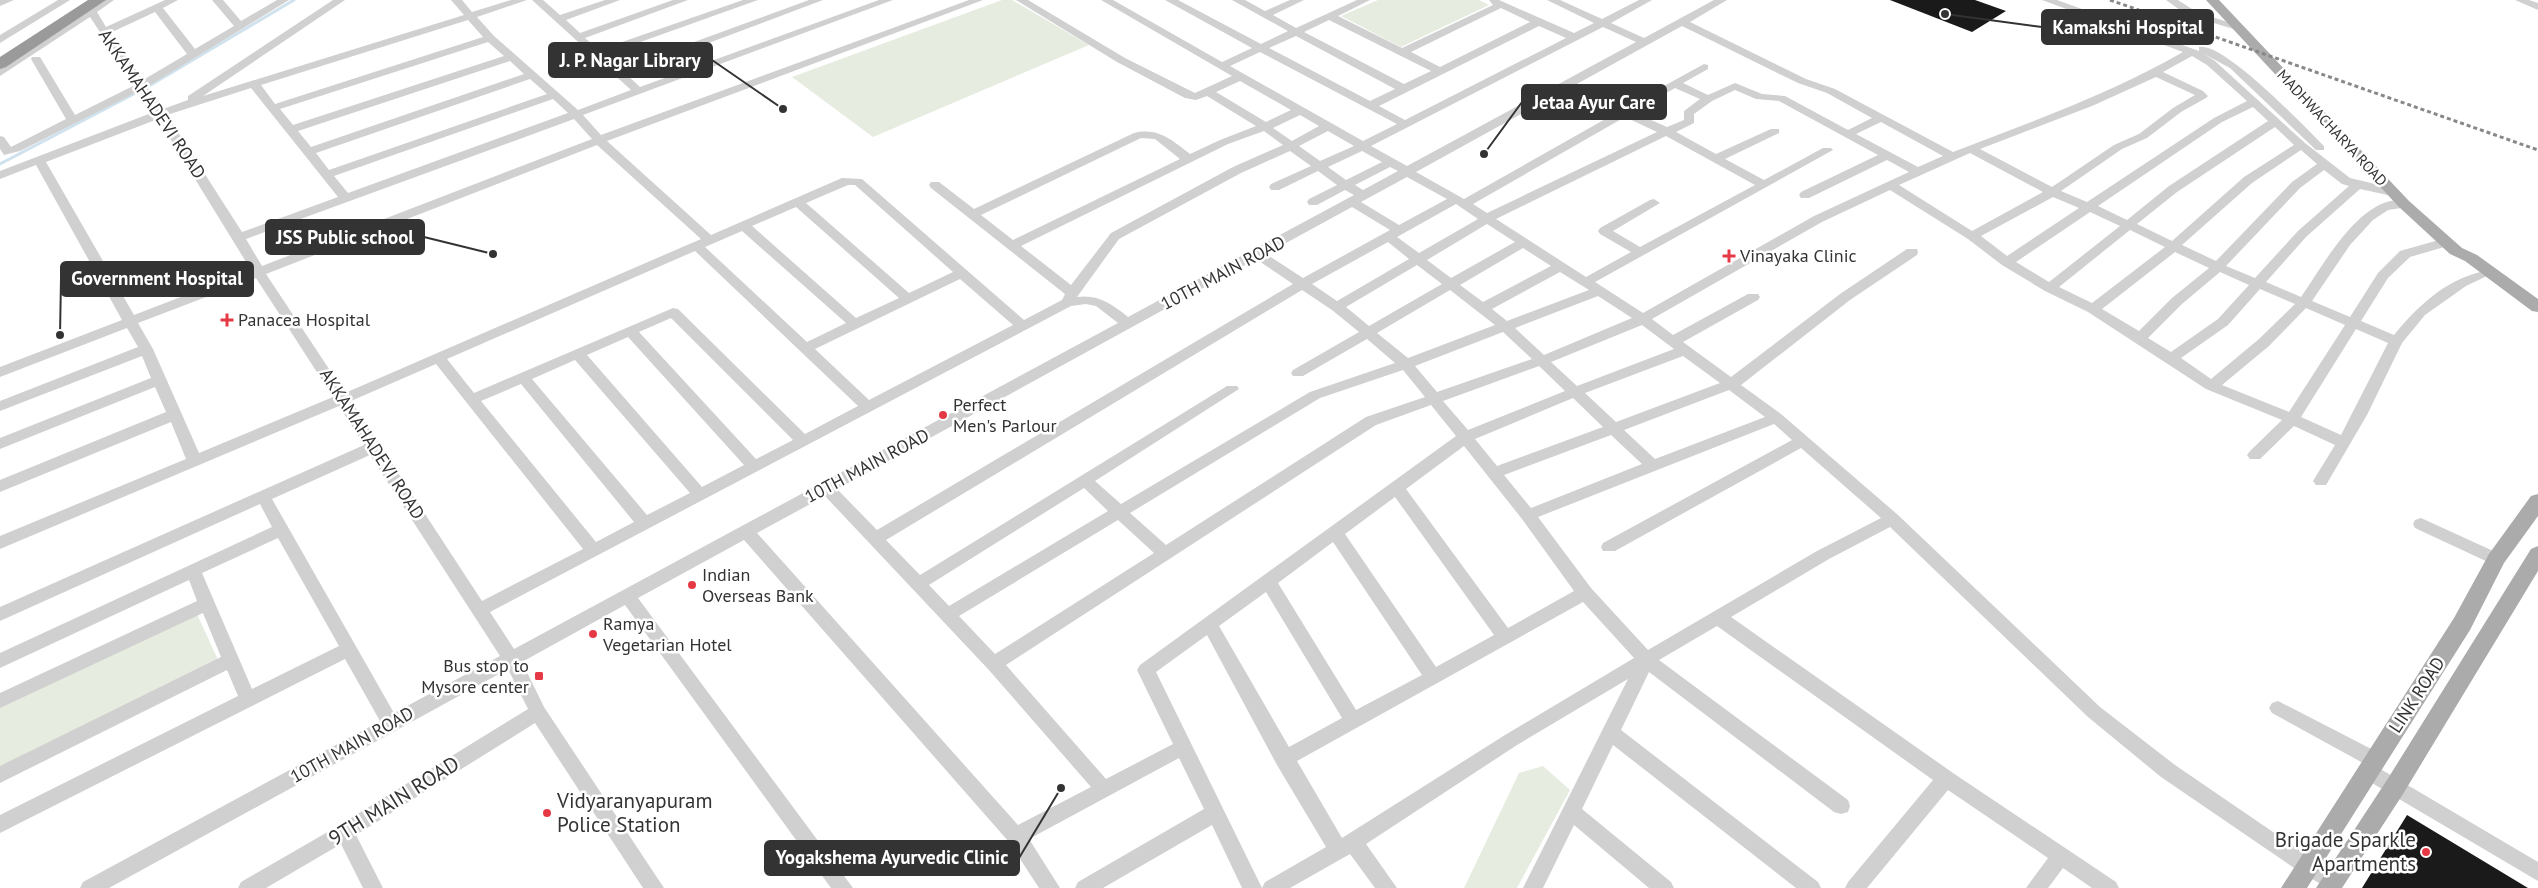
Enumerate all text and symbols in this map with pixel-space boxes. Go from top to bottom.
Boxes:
callout: Kamakshi Hospital [2042,10,2213,44]
text: Kamakshi Hospital [2053,15,2204,39]
street label: AKKAMAHADEVI ROAD [94,24,211,183]
callout: J. P. Nagar Library [549,43,712,77]
text: J. P. Nagar Library [559,48,701,72]
street label: MADHWACHARYA ROAD [2273,65,2391,190]
callout: Jetaa Ayur Care [1522,85,1666,119]
text: Jetaa Ayur Care [1532,90,1655,114]
callout: JSS Public school [266,220,424,254]
text: JSS Public school [275,225,414,249]
street label: 10TH MAIN ROAD [1157,230,1289,315]
place label: Vinayaka Clinic [1739,244,1857,267]
marker: Vinayaka Clinic [1722,249,1736,263]
callout: Government Hospital [61,262,253,296]
text: Government Hospital [71,266,243,290]
place label: Panacea Hospital [238,308,371,331]
marker: Panacea Hospital [220,313,234,327]
street label: AKKAMAHADEVI ROAD [315,364,430,524]
place label: Perfect Men's Parlour [953,393,1057,437]
marker: Perfect Men's Parlour [937,409,949,421]
street label: 10TH MAIN ROAD [801,423,933,508]
place label: Indian Overseas Bank [702,563,814,607]
marker: Indian Overseas Bank [686,579,698,591]
place label: Ramya Vegetarian Hotel [602,612,732,656]
marker: Ramya Vegetarian Hotel [587,628,599,640]
street label: LINK ROAD [2384,652,2450,737]
place label: Bus stop to Mysore center [421,654,529,698]
marker: Bus stop to Mysore center [533,670,545,682]
street label: 10TH MAIN ROAD [286,701,417,788]
street label: 9TH MAIN ROAD [323,750,464,852]
place label: Vidyaranyapuram Police Station [556,787,713,838]
marker: Vidyaranyapuram Police Station [541,807,553,819]
place label: Brigade Sparkle Apartments [2275,826,2416,877]
callout: Yogakshema Ayurvedic Clinic [765,841,1019,875]
text: Yogakshema Ayurvedic Clinic [775,845,1008,869]
marker: Brigade Sparkle Apartments [2420,846,2432,858]

